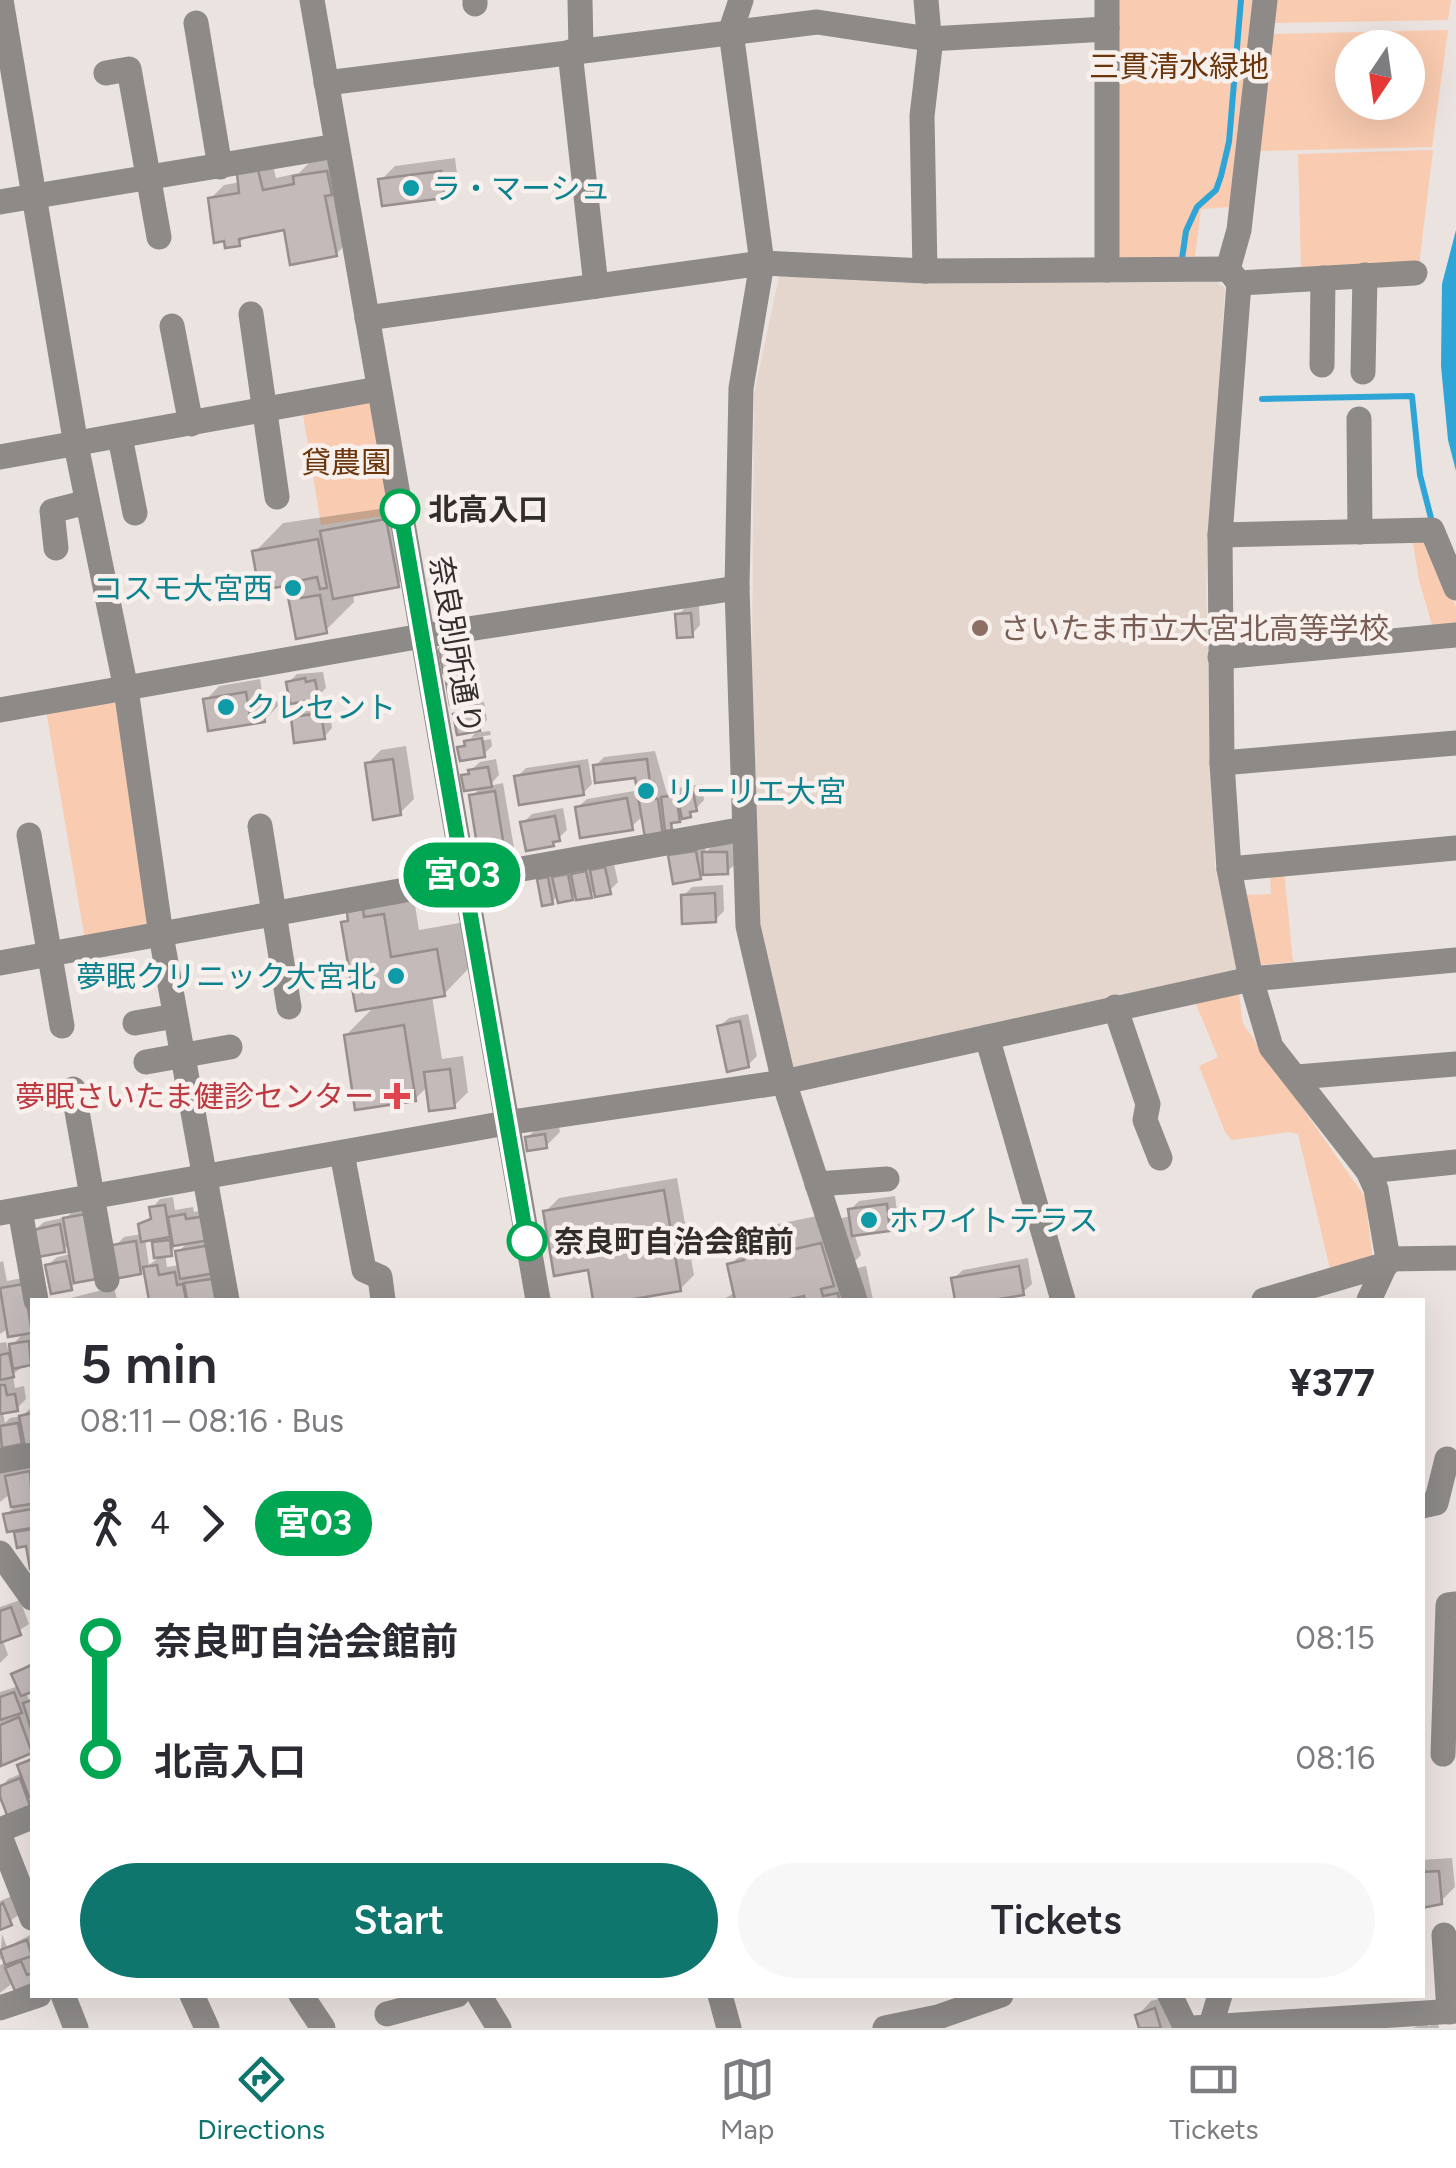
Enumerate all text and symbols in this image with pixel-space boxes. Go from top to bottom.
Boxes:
north arrow [1335,30,1425,120]
map controls [1335,30,1425,120]
park label: 三貫清水緑地 [1089,48,1269,85]
place label: ラ・マーシュ [431,170,610,207]
marker: ラ・マーシュ [400,177,422,199]
park label: 貸農園 [301,444,391,481]
marker: 北高入口 [381,490,419,528]
place label: 北高入口 [428,491,548,528]
street label: 奈良別所通り [422,553,490,737]
place label: コスモ大宮西 [93,570,273,607]
marker: コスモ大宮西 [282,577,304,599]
place label: さいたま市立大宮北高等学校 [1000,610,1389,647]
marker: さいたま市立大宮北高等学校 [969,617,991,639]
place label: クレセント [246,689,396,726]
marker: クレセント [215,696,237,718]
place label: リーリエ大宮 [666,773,846,810]
marker: リーリエ大宮 [635,780,657,802]
line badge: 宮03 [404,842,520,908]
text: 宮03 [423,854,501,896]
place label: 夢眠クリニック大宮北 [76,958,376,995]
marker: 夢眠クリニック大宮北 [385,965,407,987]
place label: 夢眠さいたま健診センター [15,1078,374,1115]
marker: 夢眠さいたま健診センター [384,1083,410,1109]
place label: ホワイトテラス [889,1202,1098,1239]
marker: ホワイトテラス [858,1209,880,1231]
marker: 奈良町自治会館前 [508,1222,546,1260]
place label: 奈良町自治会館前 [554,1223,794,1260]
text: 5 min [80,1331,217,1397]
text: ¥377 [1289,1360,1375,1406]
text: 08:11 – 08:16 · Bus [80,1402,344,1440]
icon: walk [80,1496,135,1551]
icon: forward [185,1496,240,1551]
text: 宮03 [275,1502,352,1544]
text: 4 [150,1504,170,1542]
text: 奈良町自治会館前 [154,1619,458,1665]
text: 08:15 [1295,1619,1375,1657]
text: 北高入口 [154,1739,306,1785]
text: 08:16 [1295,1739,1375,1777]
button: Start [80,1863,718,1978]
button: Tickets [738,1863,1375,1978]
tab: Directions [197,2052,325,2146]
tab: Map [720,2052,775,2146]
tab: Tickets [1169,2052,1259,2146]

